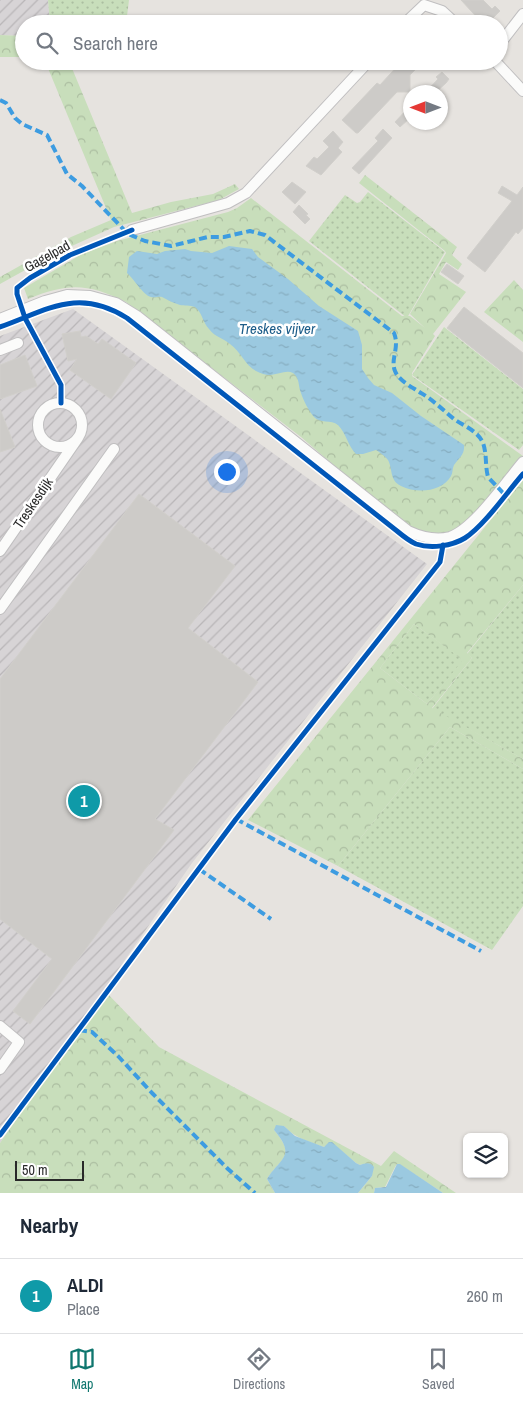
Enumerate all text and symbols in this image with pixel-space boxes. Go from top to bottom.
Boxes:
search box [15,15,508,70]
icon: search [33,29,61,57]
text: Search here [73,30,158,56]
north arrow [403,85,448,130]
street label: Gagelpad [21,236,73,276]
water label: Treskes vijver [239,318,316,339]
your location [214,459,240,485]
street label: Treskesdijk [9,474,57,532]
pin: 1 [68,782,100,820]
map controls [463,1133,508,1178]
button: layers [463,1133,508,1178]
scale bar [15,1158,84,1181]
text: 50 m [22,1161,48,1179]
text: Nearby [20,1211,78,1240]
text: ALDI [67,1272,103,1298]
text: 1 [32,1285,40,1307]
text: 260 m [467,1285,503,1307]
text: Place [67,1298,100,1320]
tab: Map [68,1345,96,1393]
tab: Directions [233,1345,285,1393]
tab: Saved [422,1345,455,1393]

